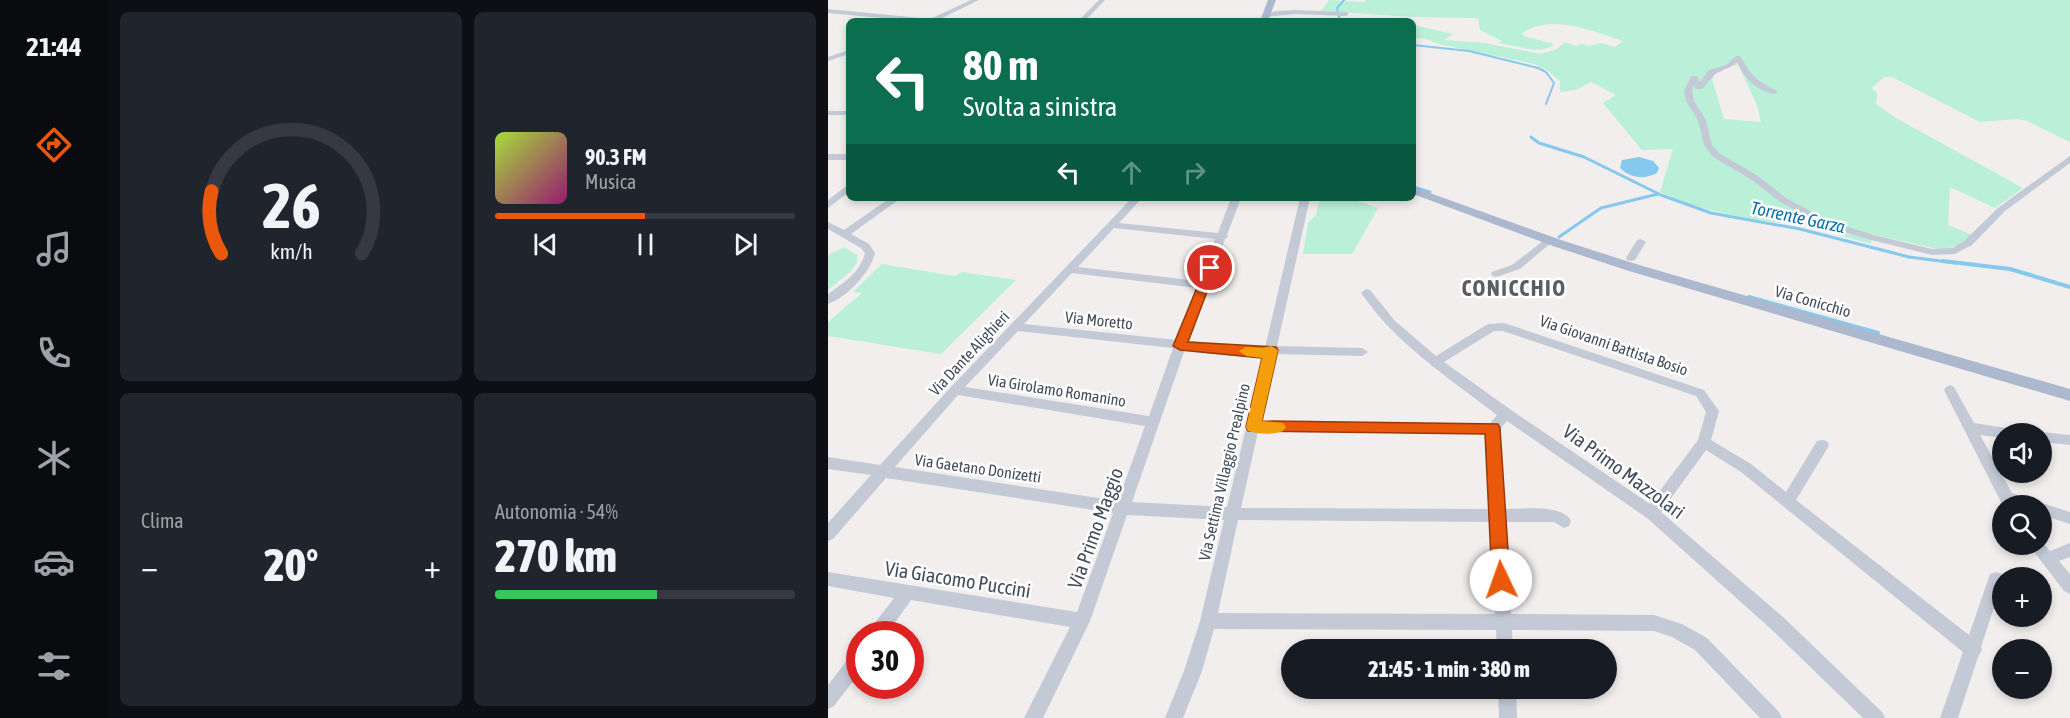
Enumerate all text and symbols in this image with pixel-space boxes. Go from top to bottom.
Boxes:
text: 21:44 [26,31,82,62]
text: 80 m [963,41,1038,89]
icon: left [864,42,942,120]
text: Svolta a sinistra [963,91,1117,122]
icon: directions [33,124,75,166]
text: 90.3 FM [585,144,647,170]
icon: left [1052,156,1085,189]
icon: ahead [1115,156,1148,189]
icon: right [1178,156,1211,189]
text: 26 [262,170,320,241]
text: Musica [585,170,636,193]
water label: Torrente Garza [1749,197,1848,237]
icon: music [33,228,75,270]
icon: previous [529,228,562,261]
icon: pause [629,228,662,261]
icon: next [729,228,762,261]
text: km/h [270,239,312,264]
pin [1184,242,1235,293]
icon: arrive [1193,251,1226,284]
district label: CONICCHIO [1462,275,1567,301]
street label: Via Conicchio [1773,282,1853,320]
street label: Via Dante Alighieri [925,307,1013,400]
street label: Via Moretto [1064,307,1134,333]
street label: Via Giovanni Battista Bosio [1537,311,1691,379]
icon: phone [33,332,75,374]
street label: Via Girolamo Romanino [987,370,1127,410]
street label: Via Settima Villaggio Prealpino [1195,382,1254,563]
street label: Via Primo Mazzolari [1559,419,1689,523]
map controls [1992,423,2052,699]
button: sound [1992,423,2052,483]
icon: climate [33,437,75,479]
street label: Via Gaetano Donizetti [914,450,1042,486]
street label: Via Primo Maggio [1063,464,1127,592]
button: search [1992,495,2052,555]
text: Autonomia · 54% [495,500,618,523]
text: Clima [141,509,184,532]
text: 270 km [495,530,617,582]
text: 20° [264,539,318,591]
icon: car [33,541,75,583]
text: − [141,547,158,585]
text: + [424,547,441,585]
position arrow [1469,548,1533,612]
street label: Via Giacomo Puccini [883,556,1033,602]
button: + [1992,567,2052,627]
speed limit sign: 30 [846,621,924,699]
button: − [1992,639,2052,699]
icon: filters [33,645,75,687]
text: 21:45 · 1 min · 380 m [1368,656,1530,682]

